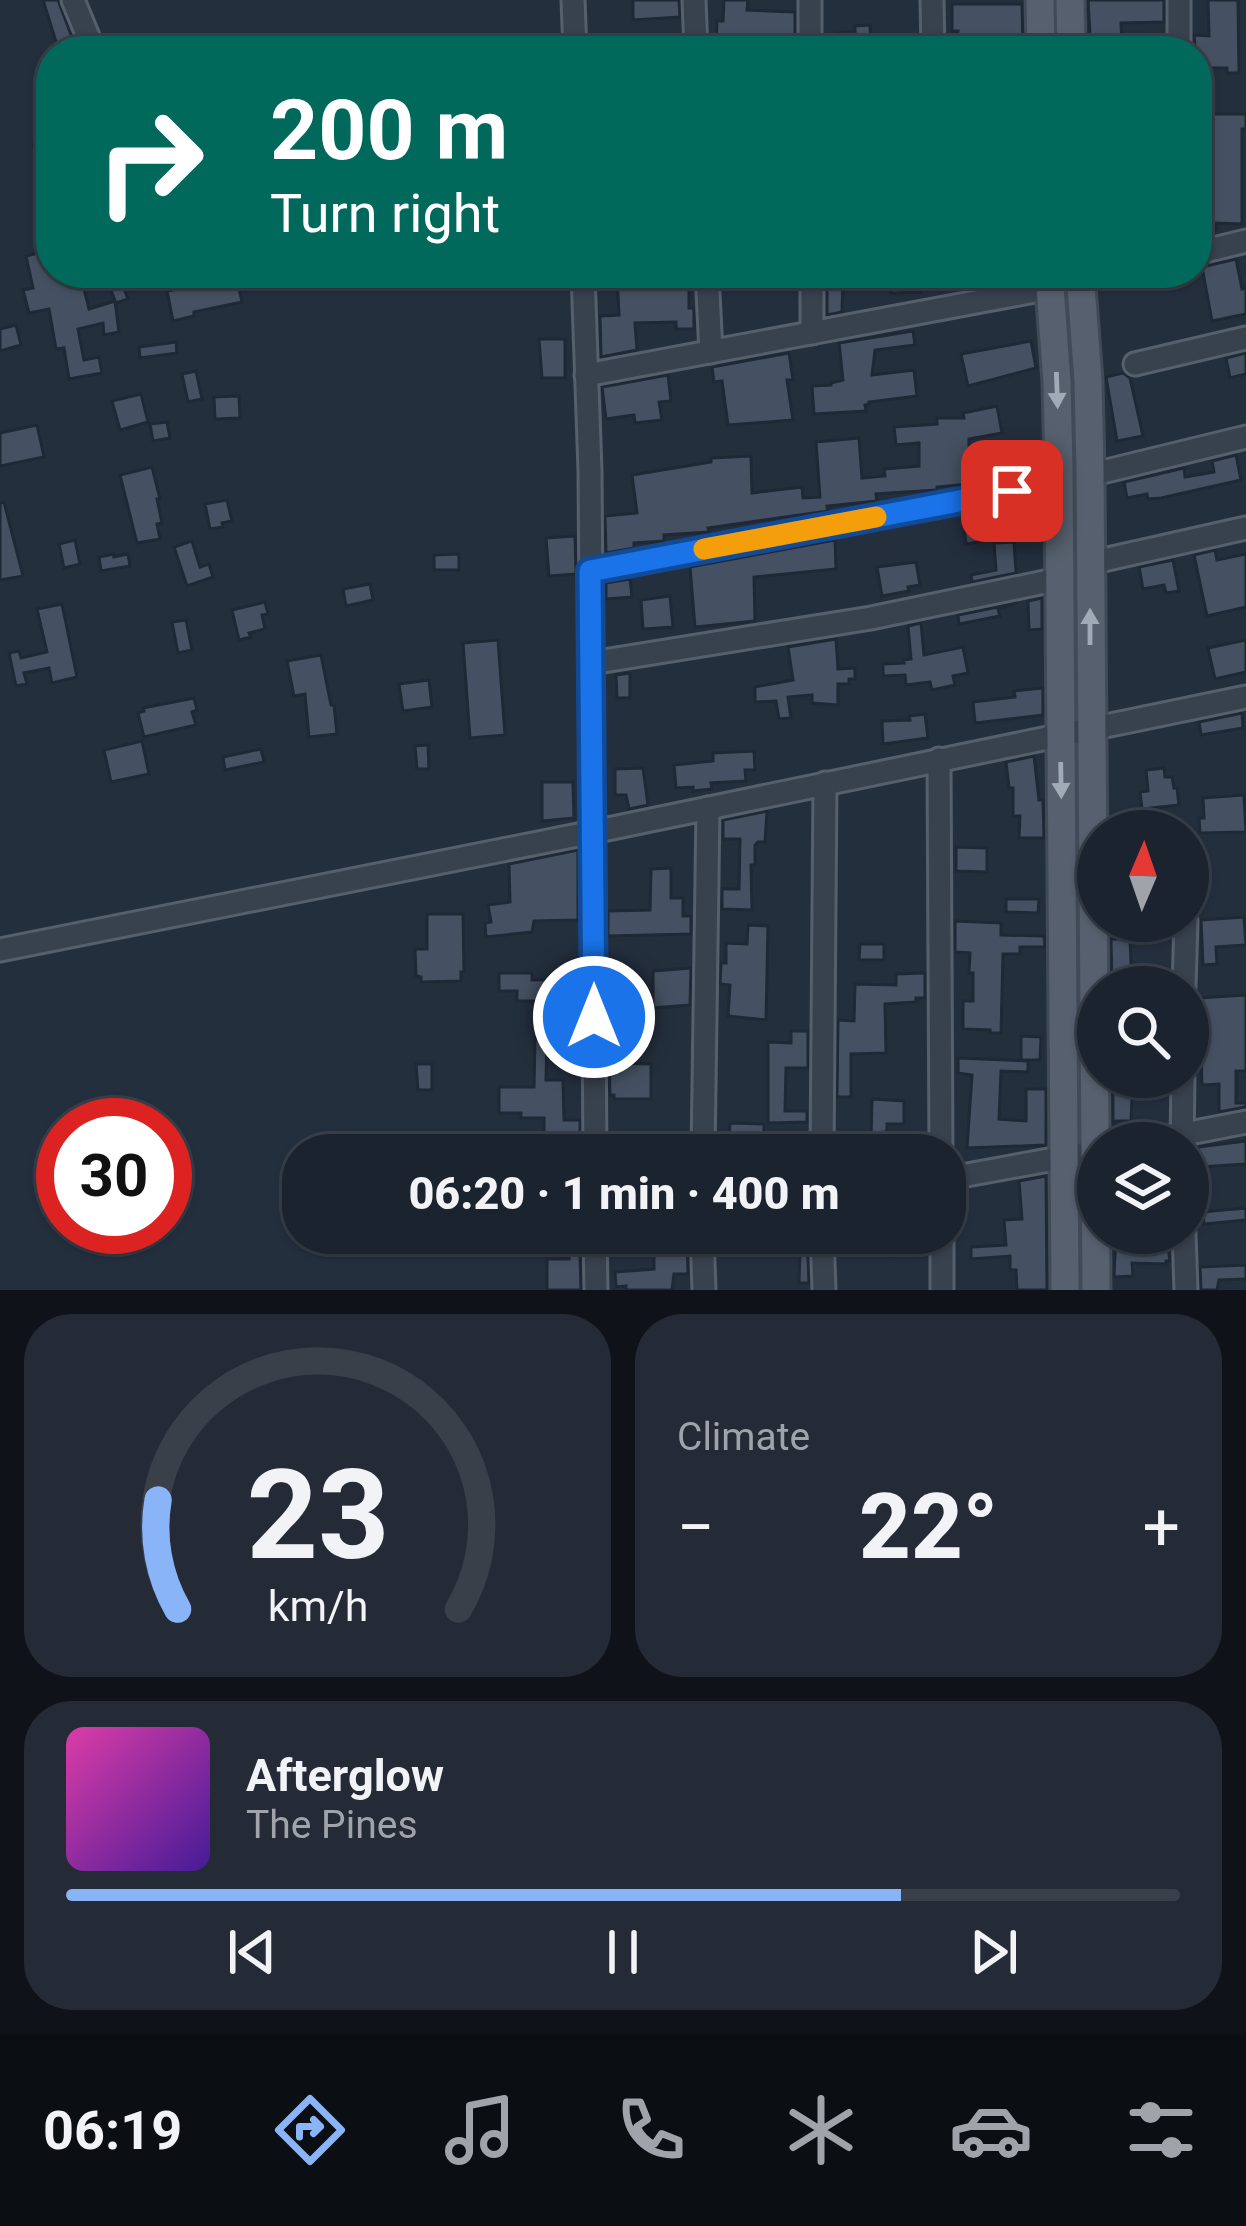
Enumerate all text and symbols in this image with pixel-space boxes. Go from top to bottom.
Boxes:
text: 200 m [270,81,508,180]
icon: right [72,84,228,240]
text: Turn right [270,182,500,245]
one-way arrow [1048,372,1067,410]
pin [961,440,1063,542]
icon: arrive [979,458,1045,524]
one-way arrow [1080,607,1100,645]
one-way arrow [1051,762,1071,800]
north arrow [1077,810,1209,942]
map controls [1077,810,1209,1254]
position arrow [531,954,657,1080]
button: search [1077,966,1209,1098]
speed limit sign: 30 [36,1098,192,1254]
button: layers [1077,1122,1209,1254]
text: 06:20 · 1 min · 400 m [408,1167,840,1220]
text: Climate [677,1414,810,1460]
text: 23 [246,1442,389,1588]
text: 22° [859,1475,998,1580]
text: − [677,1489,715,1566]
text: + [1143,1489,1180,1566]
text: km/h [267,1580,368,1630]
text: Afterglow [246,1749,444,1802]
text: The Pines [246,1802,418,1848]
icon: previous [219,1919,285,1985]
icon: pause [590,1919,656,1985]
icon: next [961,1919,1027,1985]
icon: directions [268,2088,352,2172]
icon: music [438,2088,522,2172]
icon: phone [609,2088,693,2172]
icon: climate [779,2088,863,2172]
icon: car [949,2088,1033,2172]
icon: filters [1119,2088,1203,2172]
text: 06:19 [43,2099,182,2162]

